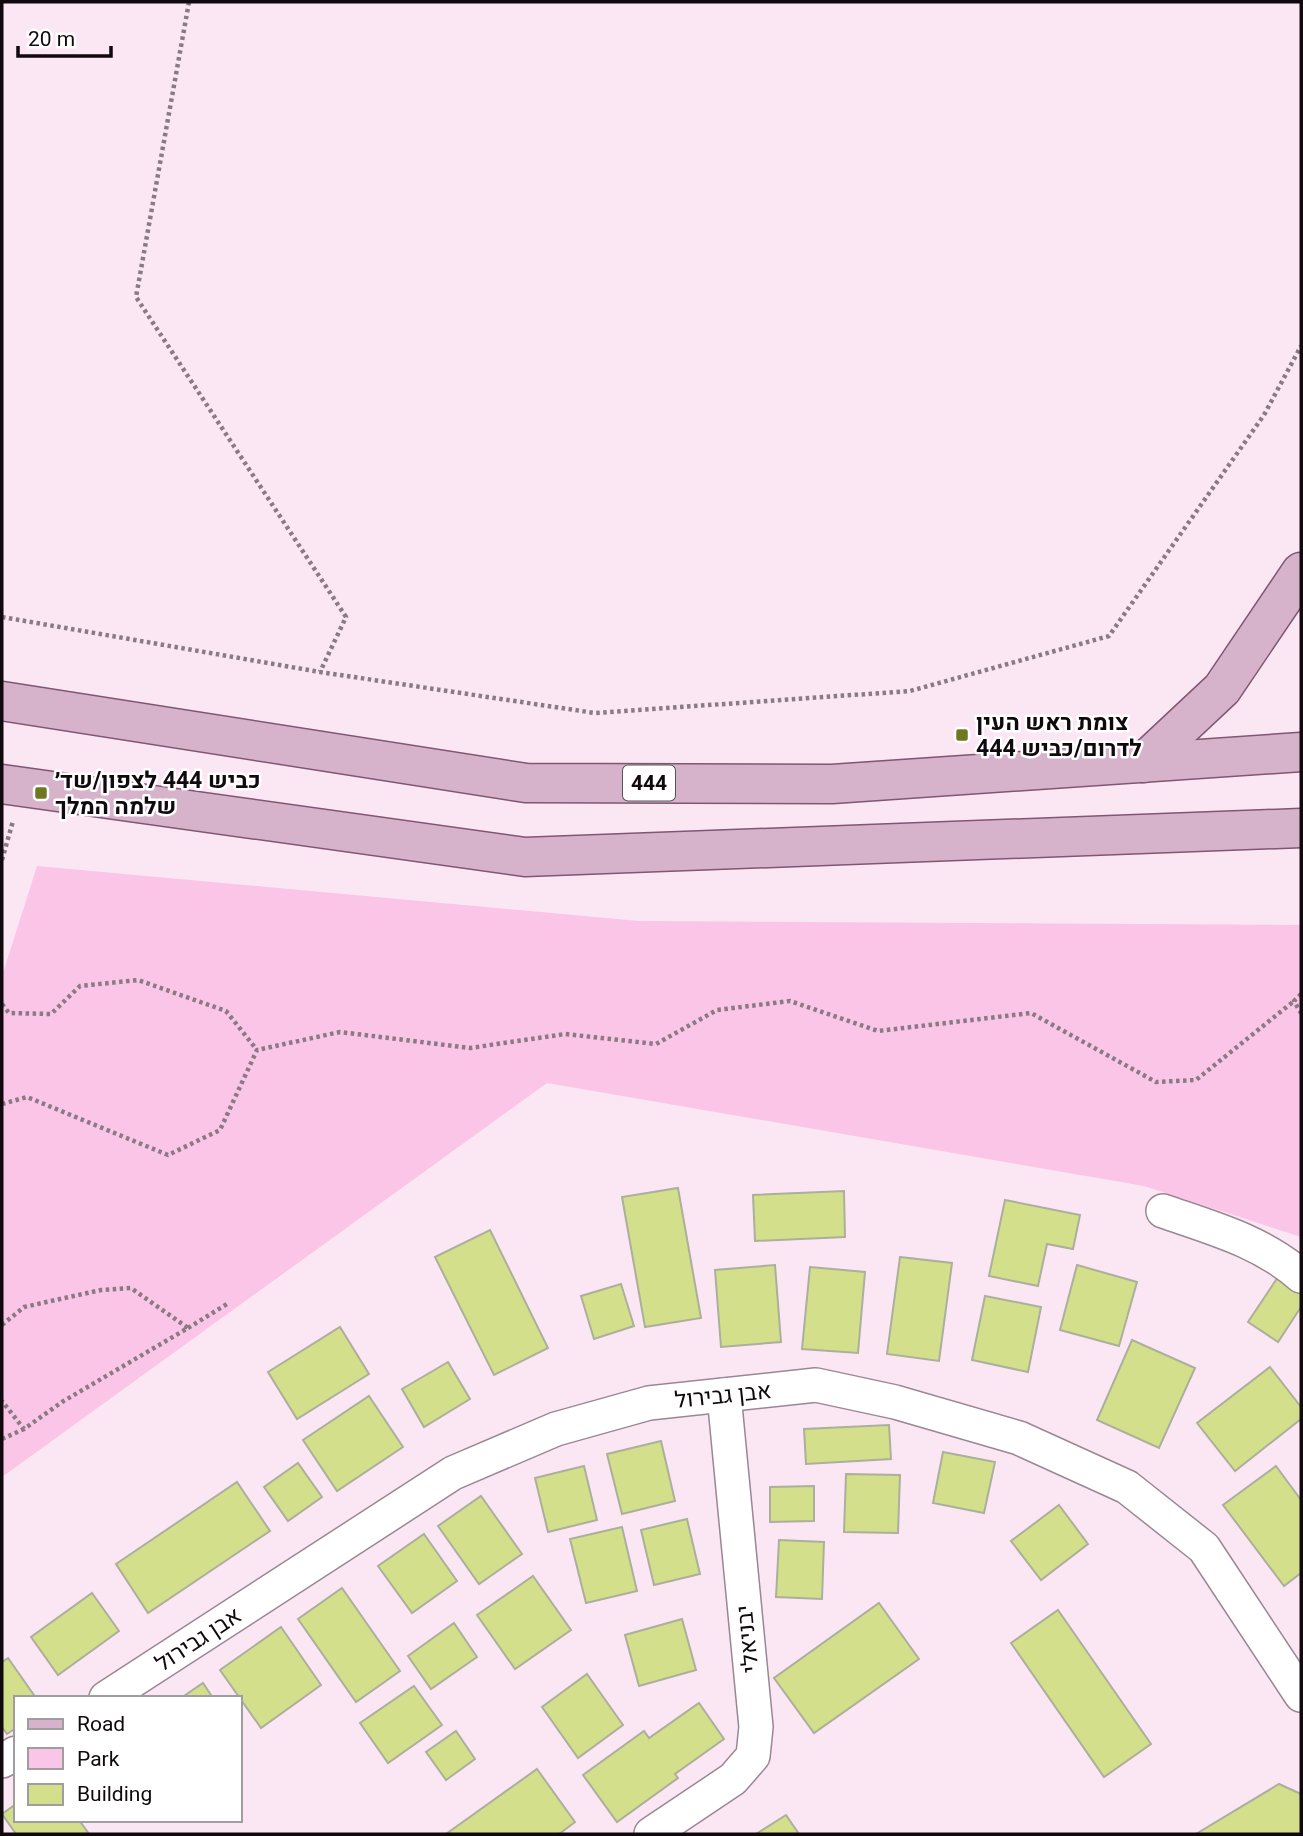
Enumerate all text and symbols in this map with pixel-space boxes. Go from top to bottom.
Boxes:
scale bar [18,14,110,58]
text: 20 m [28,27,75,51]
place label: צומת ראש העין לדרום/כביש 444 [976,709,1142,762]
marker: צומת ראש העין לדרום/כביש 444 [954,727,970,743]
road number: 444 [623,766,675,800]
place label: כביש 444 לצפון/שד׳ שלמה המלך [55,767,261,820]
marker: כביש 444 לצפון/שד׳ שלמה המלך [33,785,49,801]
street label: אבן גבירול [673,1377,773,1414]
street label: אבן גבירול [150,1602,246,1677]
street label: יבניאלי [731,1604,764,1674]
legend [14,1696,242,1822]
text: Road [77,1712,125,1736]
text: Park [77,1747,120,1771]
text: Building [77,1782,152,1806]

